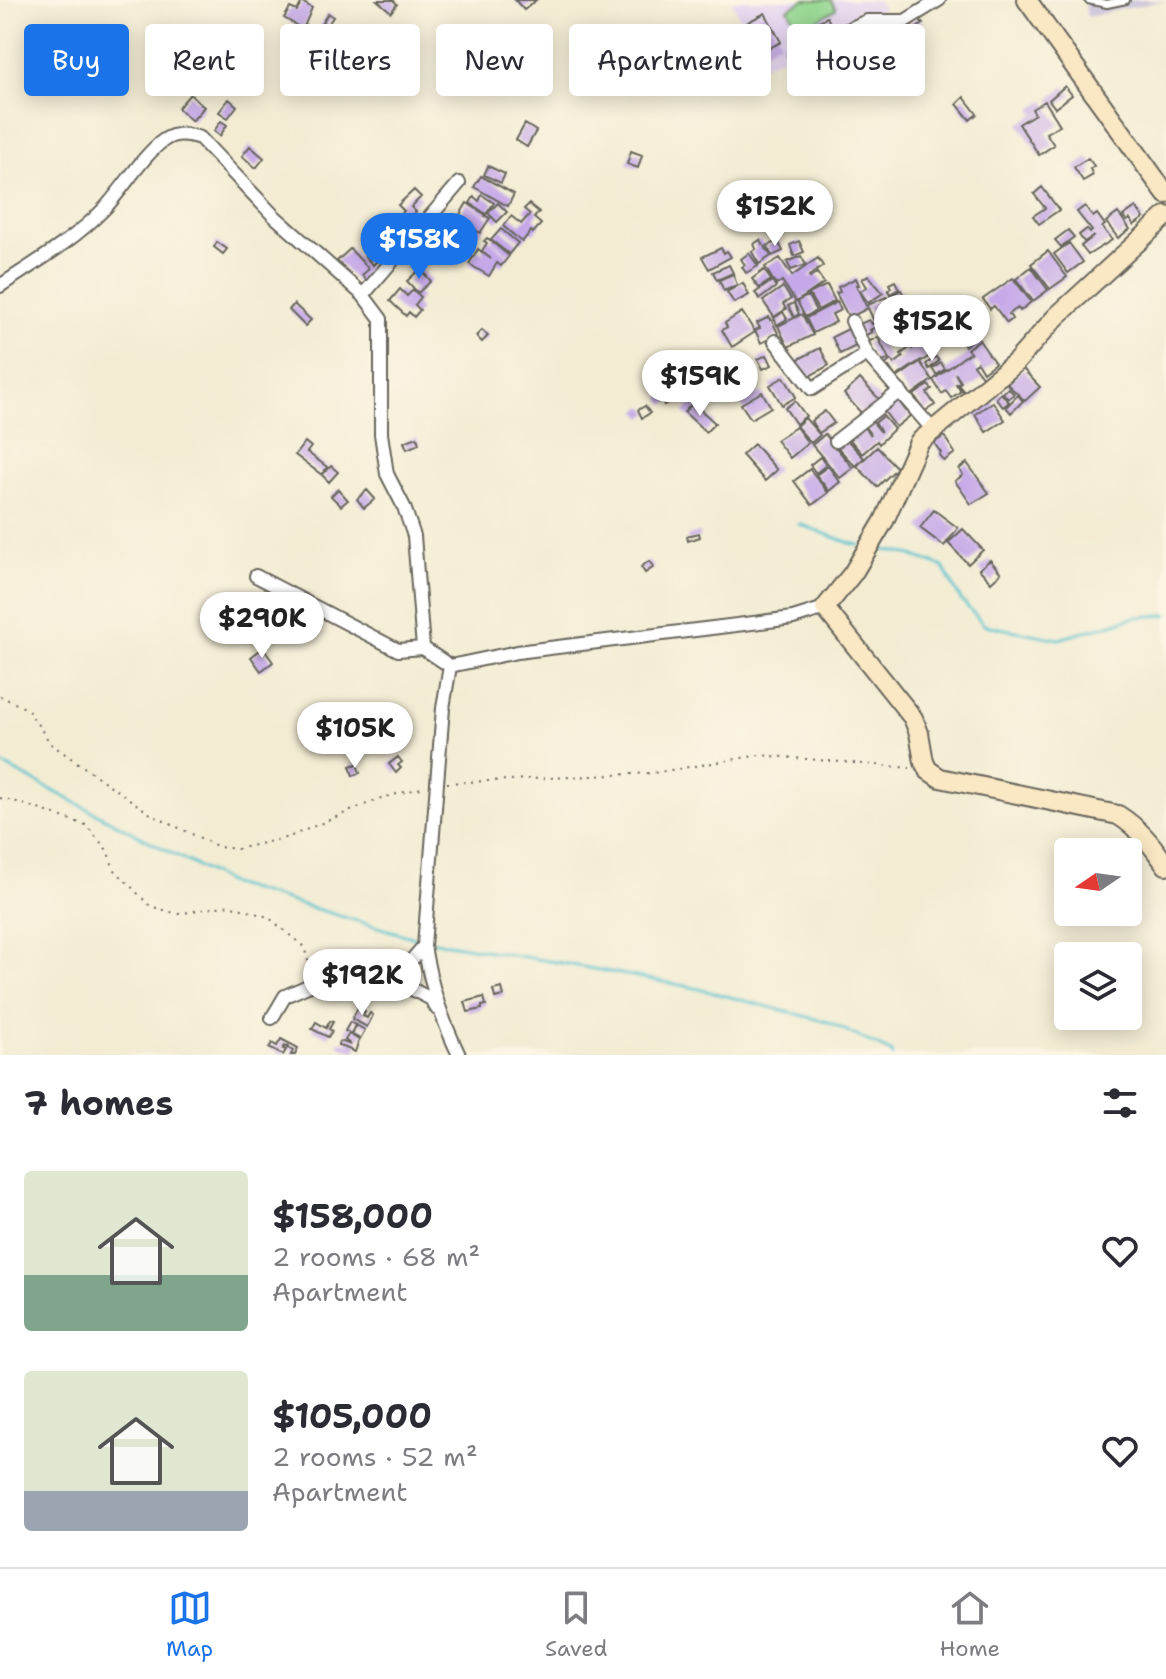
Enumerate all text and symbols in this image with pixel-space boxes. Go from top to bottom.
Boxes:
chip: Buy [24,24,129,96]
chip: Rent [145,24,264,96]
chip: Filters [280,24,420,96]
chip: New [436,24,553,96]
chip: Apartment [569,24,771,96]
chip: House [787,24,925,96]
pin: $152K [719,180,831,248]
text: $152K [735,188,815,223]
pin: $158K [363,213,475,281]
text: $158K [379,221,459,256]
pin: $152K [876,295,988,363]
text: $152K [892,303,972,338]
pin: $159K [644,350,756,418]
text: $159K [660,358,740,393]
pin: $290K [206,592,318,660]
text: $290K [218,600,306,635]
pin: $105K [299,702,411,770]
text: $105K [315,710,395,745]
north arrow [1054,838,1142,926]
map controls [1054,838,1142,1030]
button: layers [1054,942,1142,1030]
pin: $192K [306,949,418,1017]
text: $192K [321,957,403,992]
text: 7 homes [24,1080,173,1126]
icon: filters [1098,1081,1142,1125]
text: $158,000 [272,1193,433,1239]
icon: home [88,1203,184,1299]
icon: heart [1098,1229,1142,1273]
text: 2 rooms · 68 m² [272,1239,480,1274]
text: Apartment [272,1274,408,1309]
text: $105,000 [272,1393,432,1439]
icon: home [88,1403,184,1499]
icon: heart [1098,1429,1142,1473]
text: 2 rooms · 52 m² [272,1439,478,1474]
text: Apartment [272,1474,408,1509]
tab: Map [166,1586,213,1663]
tab: Saved [545,1586,608,1663]
tab: Home [940,1586,1000,1663]

